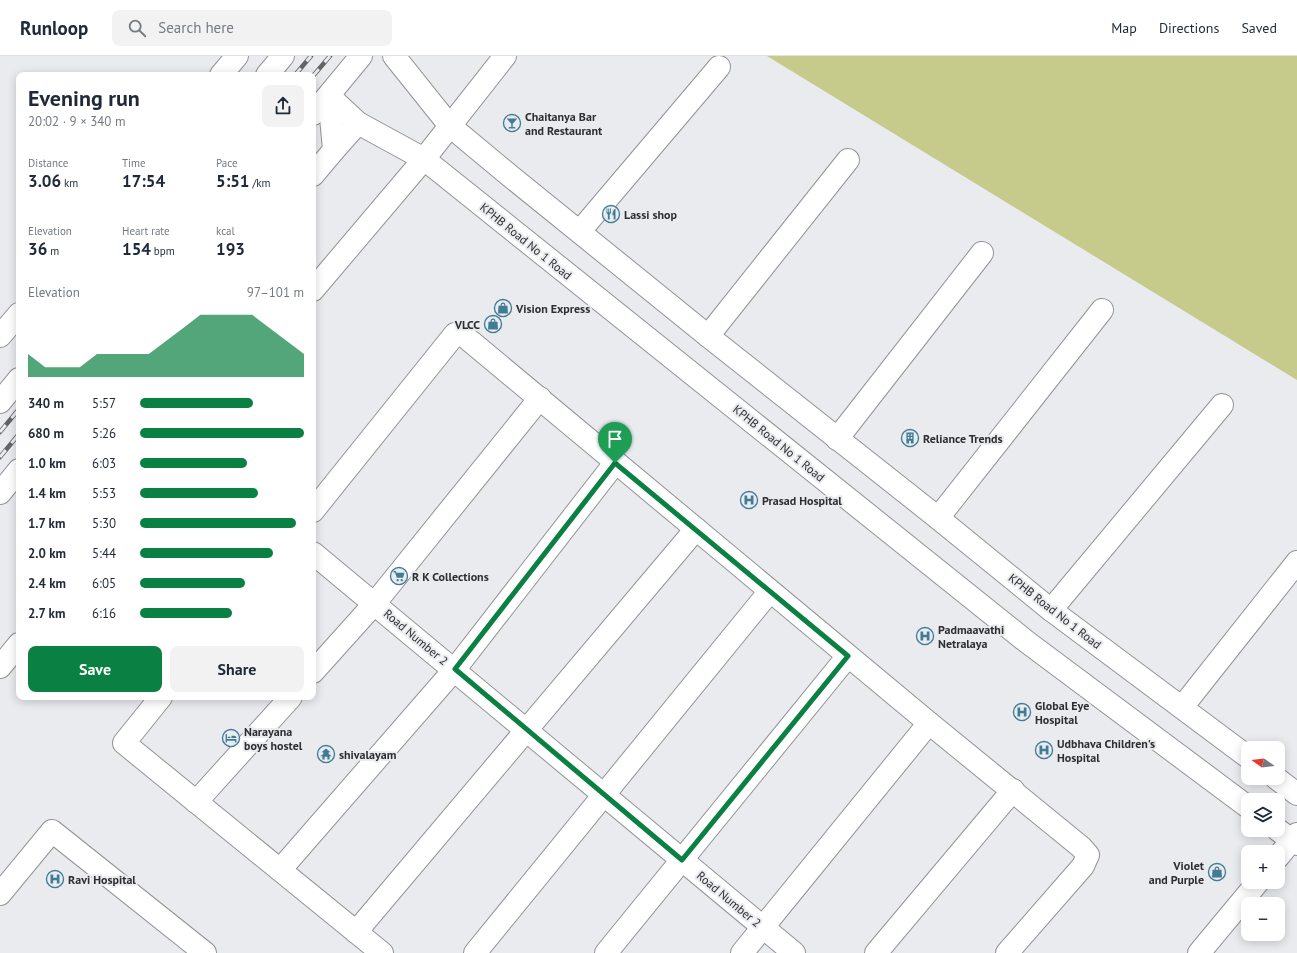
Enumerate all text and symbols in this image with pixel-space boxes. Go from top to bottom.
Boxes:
search box [112,10,392,46]
text: Runloop [20,16,88,40]
icon: search [126,17,148,39]
text: Search here [158,18,234,37]
text: Map [1111,19,1137,37]
text: Directions [1159,19,1219,37]
text: Saved [1241,19,1277,37]
text: Evening run [28,84,140,112]
button: share [262,85,304,127]
place label: Chaitanya Bar and Restaurant [525,109,603,138]
text: 20:02 · 9 × 340 m [28,113,125,130]
bar icon: Chaitanya Bar and Restaurant [502,113,522,133]
text: Distance [28,156,68,170]
text: Time [122,156,146,170]
text: Pace [216,156,238,170]
text: 3.06 [28,170,61,192]
text: 17:54 [122,170,165,192]
text: 5:51 [216,170,250,192]
text: km [61,176,78,190]
text: /km [250,176,271,190]
street label: KPHB Road No 1 Road [477,199,575,283]
restaurant icon: Lassi shop [601,204,621,224]
place label: Lassi shop [624,207,678,222]
text: Elevation [28,224,72,238]
text: Heart rate [122,224,170,238]
text: kcal [216,224,235,238]
text: 36 [28,238,47,260]
text: 154 [122,238,151,260]
text: 193 [216,238,245,260]
text: m [47,244,59,258]
text: bpm [151,244,175,258]
text: Elevation [28,284,80,301]
text: 97–101 m [247,284,304,301]
shop icon: Vision Express [493,298,513,318]
place label: Vision Express [515,301,590,316]
shop icon: VLCC [483,314,503,334]
place label: VLCC [454,317,480,332]
text: 340 m [28,395,64,412]
text: 5:57 [92,395,116,412]
street label: KPHB Road No 1 Road [730,401,828,485]
pin [598,422,632,463]
text: 680 m [28,425,64,442]
text: 5:26 [92,425,116,442]
icon: arrive [604,428,626,450]
building icon: Reliance Trends [900,428,920,448]
place label: Reliance Trends [923,431,1003,446]
text: 1.0 km [28,455,66,472]
text: 6:03 [92,455,116,472]
text: 1.4 km [28,485,66,502]
text: 5:53 [92,485,116,502]
hospital icon: Prasad Hospital [739,490,759,510]
place label: Prasad Hospital [762,493,842,508]
text: 1.7 km [28,515,65,532]
text: 5:30 [92,515,116,532]
text: 2.0 km [28,545,66,562]
text: 5:44 [92,545,116,562]
supermarket icon: R K Collections [389,566,409,586]
place label: R K Collections [412,569,489,584]
street label: KPHB Road No 1 Road [1006,570,1104,652]
text: 2.4 km [28,575,66,592]
text: 6:05 [92,575,116,592]
text: 2.7 km [28,605,65,622]
text: 6:16 [92,605,116,622]
street label: Road Number 2 [381,606,451,668]
place label: Padmaavathi Netralaya [938,622,1004,651]
hospital icon: Padmaavathi Netralaya [915,626,935,646]
button: Save [28,646,162,692]
button: Share [170,646,304,692]
place label: Global Eye Hospital [1035,698,1089,727]
hospital icon: Global Eye Hospital [1012,702,1032,722]
place label: Narayana boys hostel [244,724,303,753]
hotel icon: Narayana boys hostel [221,728,241,748]
place label: Udbhava Children's Hospital [1057,736,1155,765]
hospital icon: Udbhava Children's Hospital [1034,740,1054,760]
north arrow [1241,741,1285,785]
map controls [1241,741,1285,941]
temple icon: shivalayam [316,744,336,764]
place label: shivalayam [339,747,397,762]
button: layers [1241,793,1285,837]
button: + [1241,845,1285,889]
place label: Violet and Purple [1149,858,1205,887]
shop icon: Violet and Purple [1207,862,1227,882]
street label: Road Number 2 [694,868,764,930]
hospital icon: Ravi Hospital [45,869,65,889]
place label: Ravi Hospital [68,872,136,887]
button: − [1241,897,1285,941]

